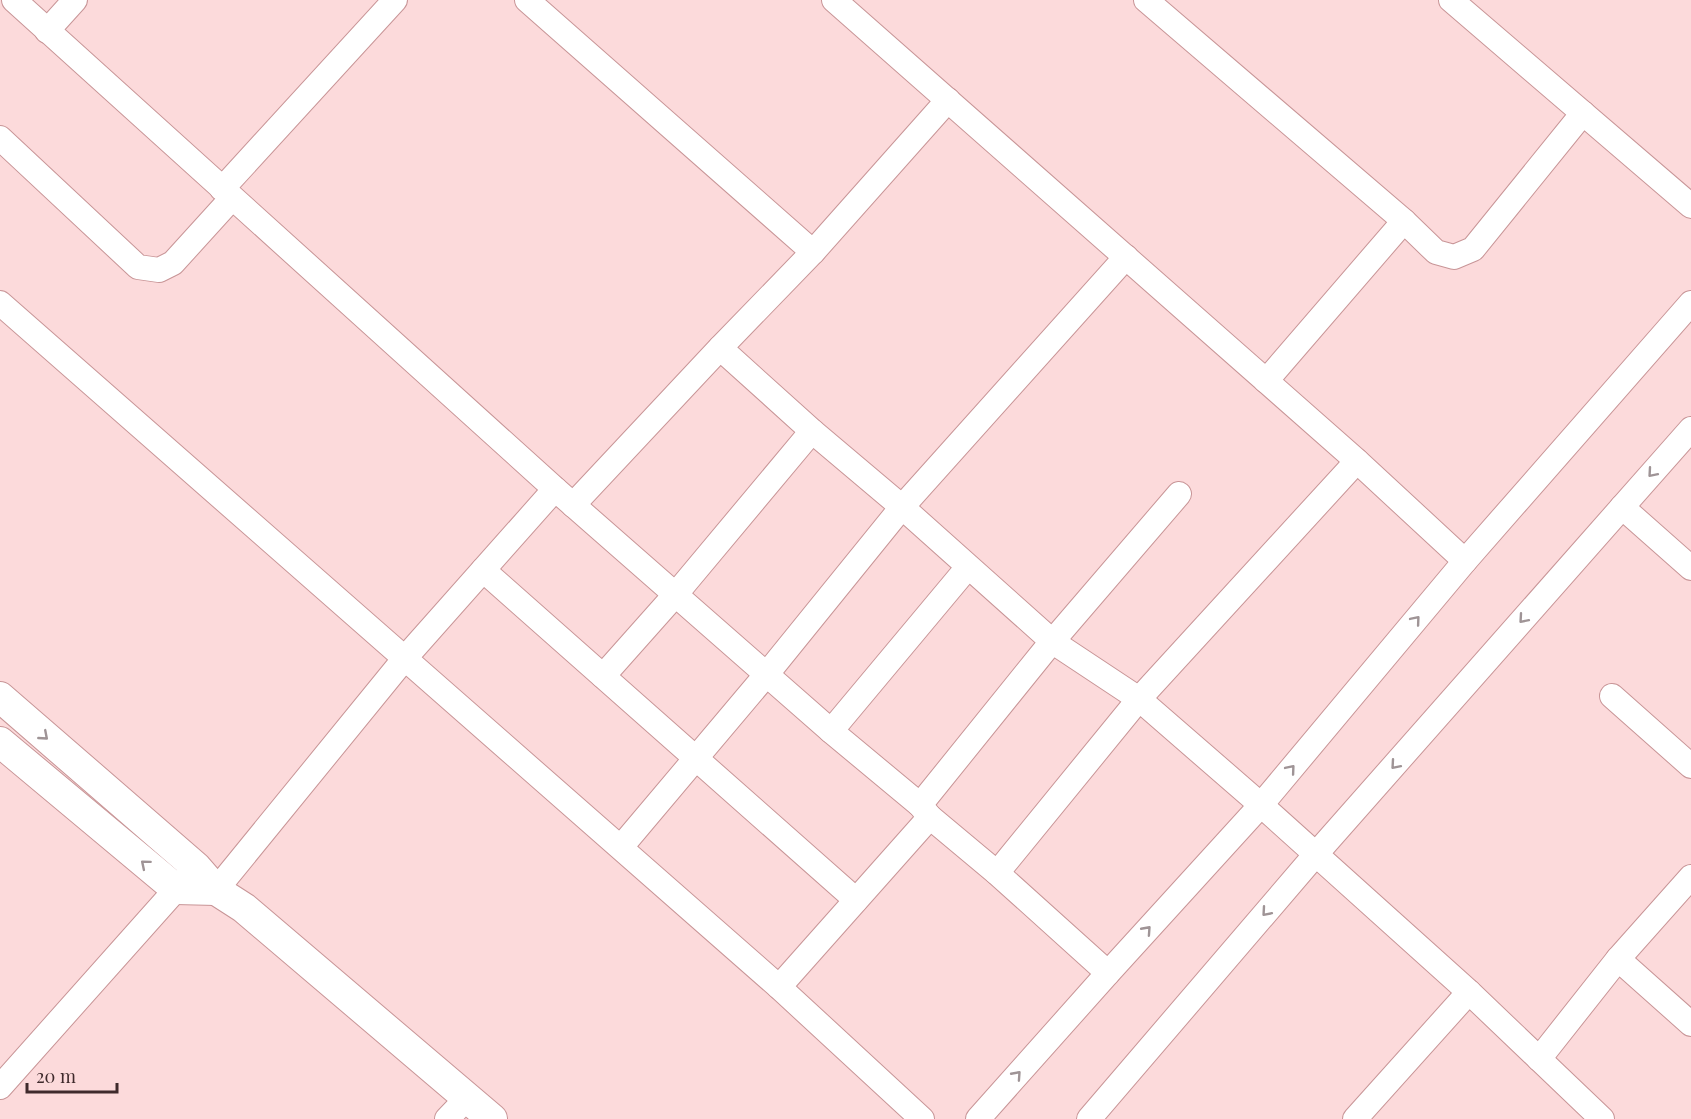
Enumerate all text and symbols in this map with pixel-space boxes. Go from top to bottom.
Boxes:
one-way arrow [1648,466,1659,477]
one-way arrow [1519,612,1530,623]
one-way arrow [1409,616,1420,627]
one-way arrow [37,728,48,739]
one-way arrow [1391,759,1402,770]
one-way arrow [1284,765,1295,776]
one-way arrow [141,860,152,871]
one-way arrow [1263,905,1274,916]
one-way arrow [1140,926,1151,937]
scale bar [27,1056,117,1094]
text: 20 m [36,1064,76,1088]
one-way arrow [1010,1071,1021,1082]

